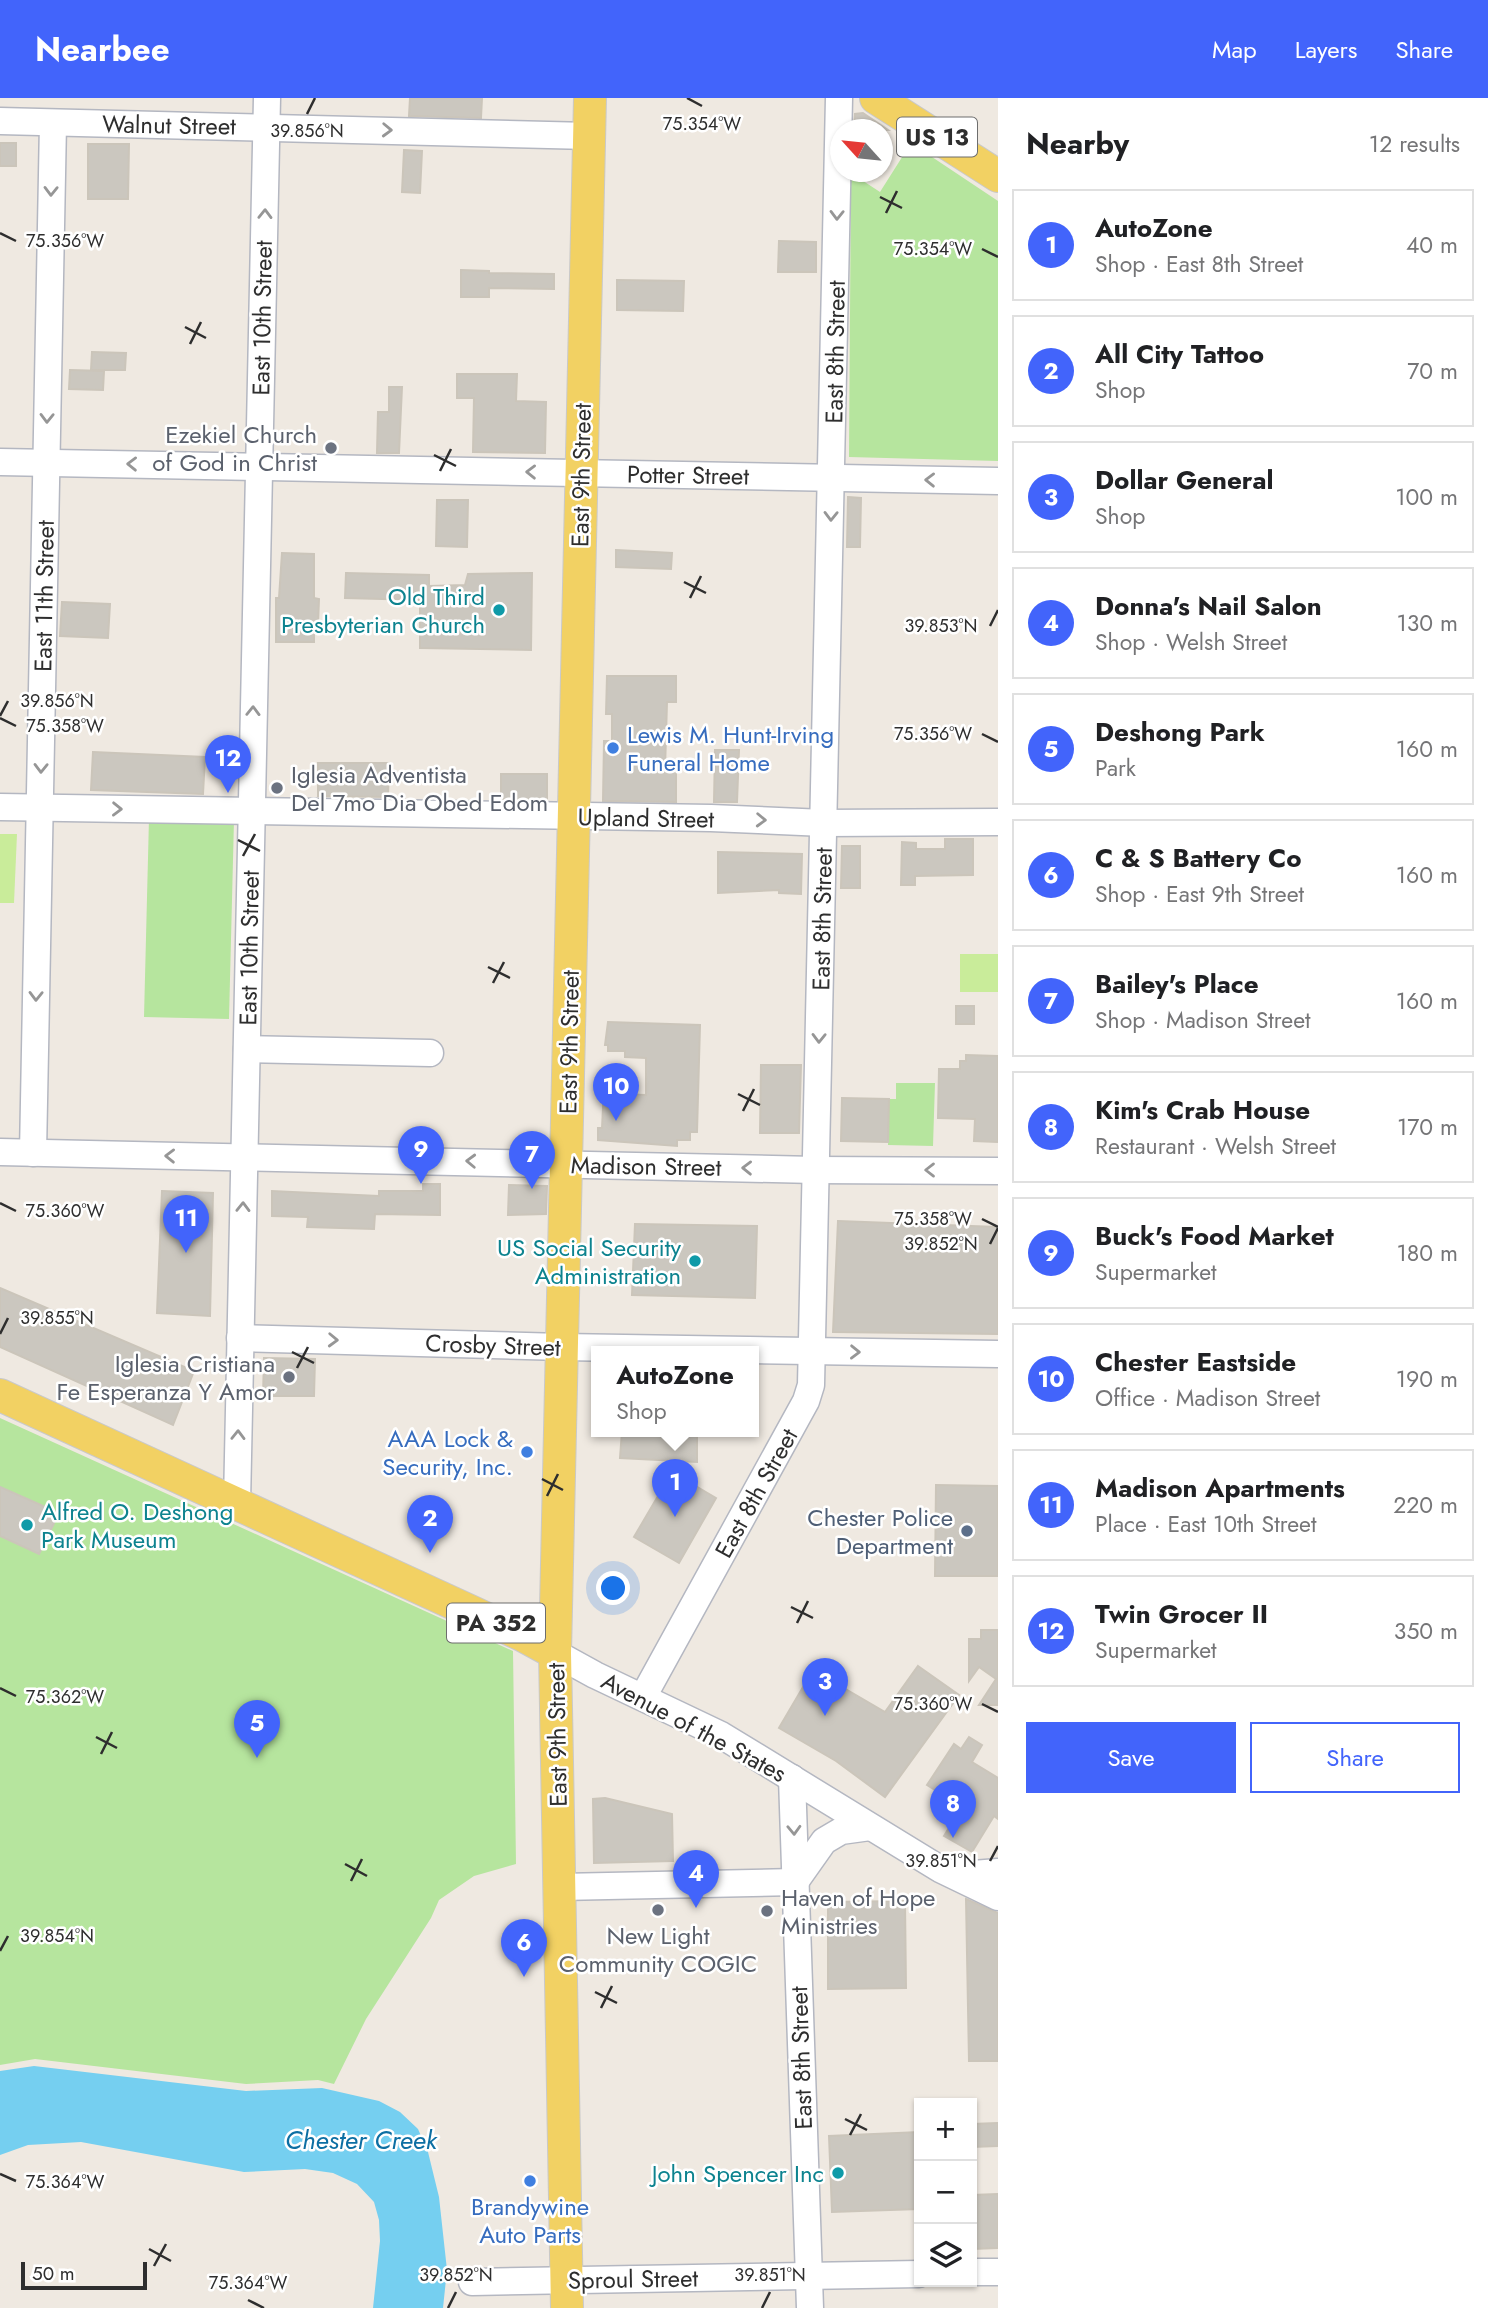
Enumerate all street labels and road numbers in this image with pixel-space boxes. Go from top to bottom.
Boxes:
street label: Walnut Street [102,106,236,144]
road number: US 13 [897,118,977,156]
street label: East 10th Street [243,240,281,396]
street label: East 8th Street [816,280,854,424]
street label: East 9th Street [562,402,600,547]
street label: Potter Street [627,456,750,494]
street label: East 11th Street [25,520,63,672]
street label: Upland Street [577,799,715,837]
street label: East 8th Street [803,847,841,991]
street label: East 10th Street [230,870,268,1026]
street label: East 9th Street [550,969,588,1114]
street label: Madison Street [570,1147,722,1185]
street label: Crosby Street [425,1325,562,1365]
street label: East 8th Street [706,1422,806,1564]
road number: PA 352 [447,1604,545,1642]
street label: East 9th Street [538,1662,576,1807]
street label: Avenue of the States [595,1663,793,1791]
street label: East 8th Street [781,1986,821,2130]
street label: Sproul Street [568,2260,699,2298]

